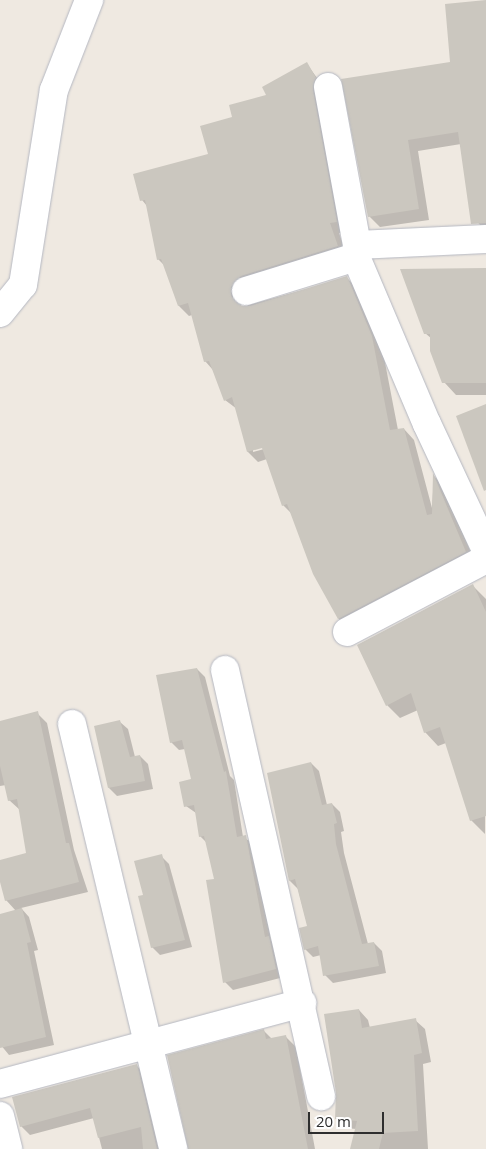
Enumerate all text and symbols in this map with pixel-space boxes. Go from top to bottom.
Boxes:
scale bar [311,1102,387,1134]
text: 20 m [316,1111,351,1131]

